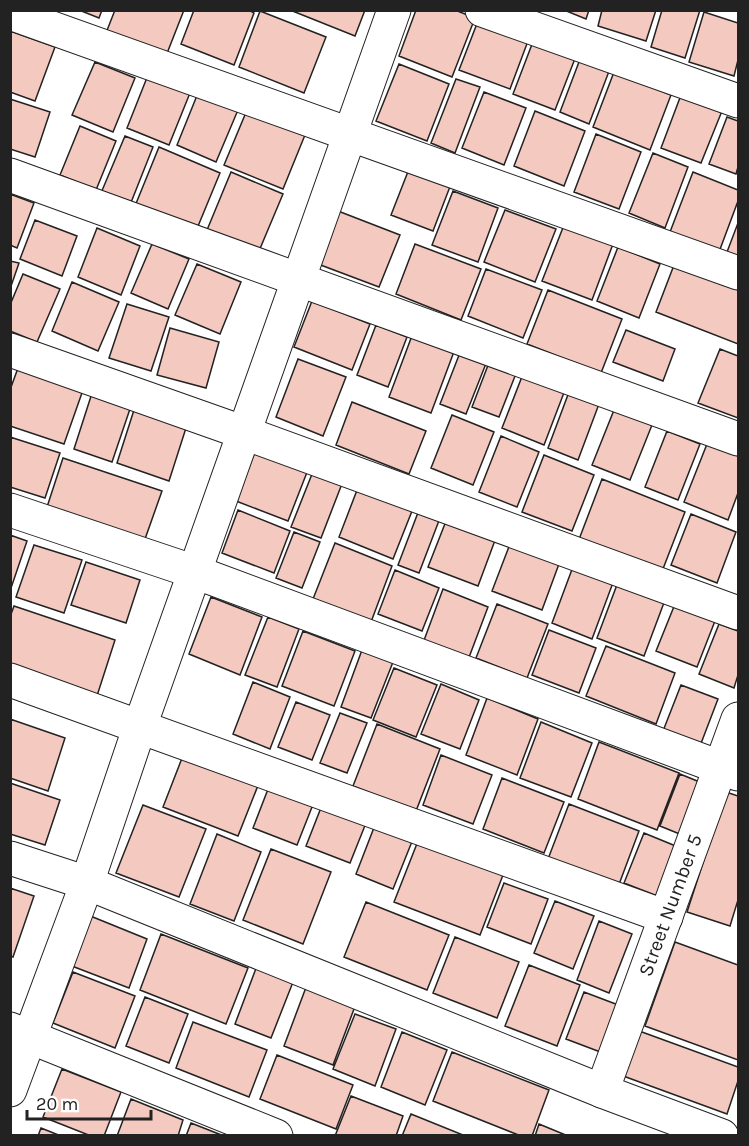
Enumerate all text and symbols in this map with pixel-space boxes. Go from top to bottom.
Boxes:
street label: Street Number 5 [633,831,706,979]
scale bar [27,1083,152,1121]
text: 20 m [36,1093,78,1115]

